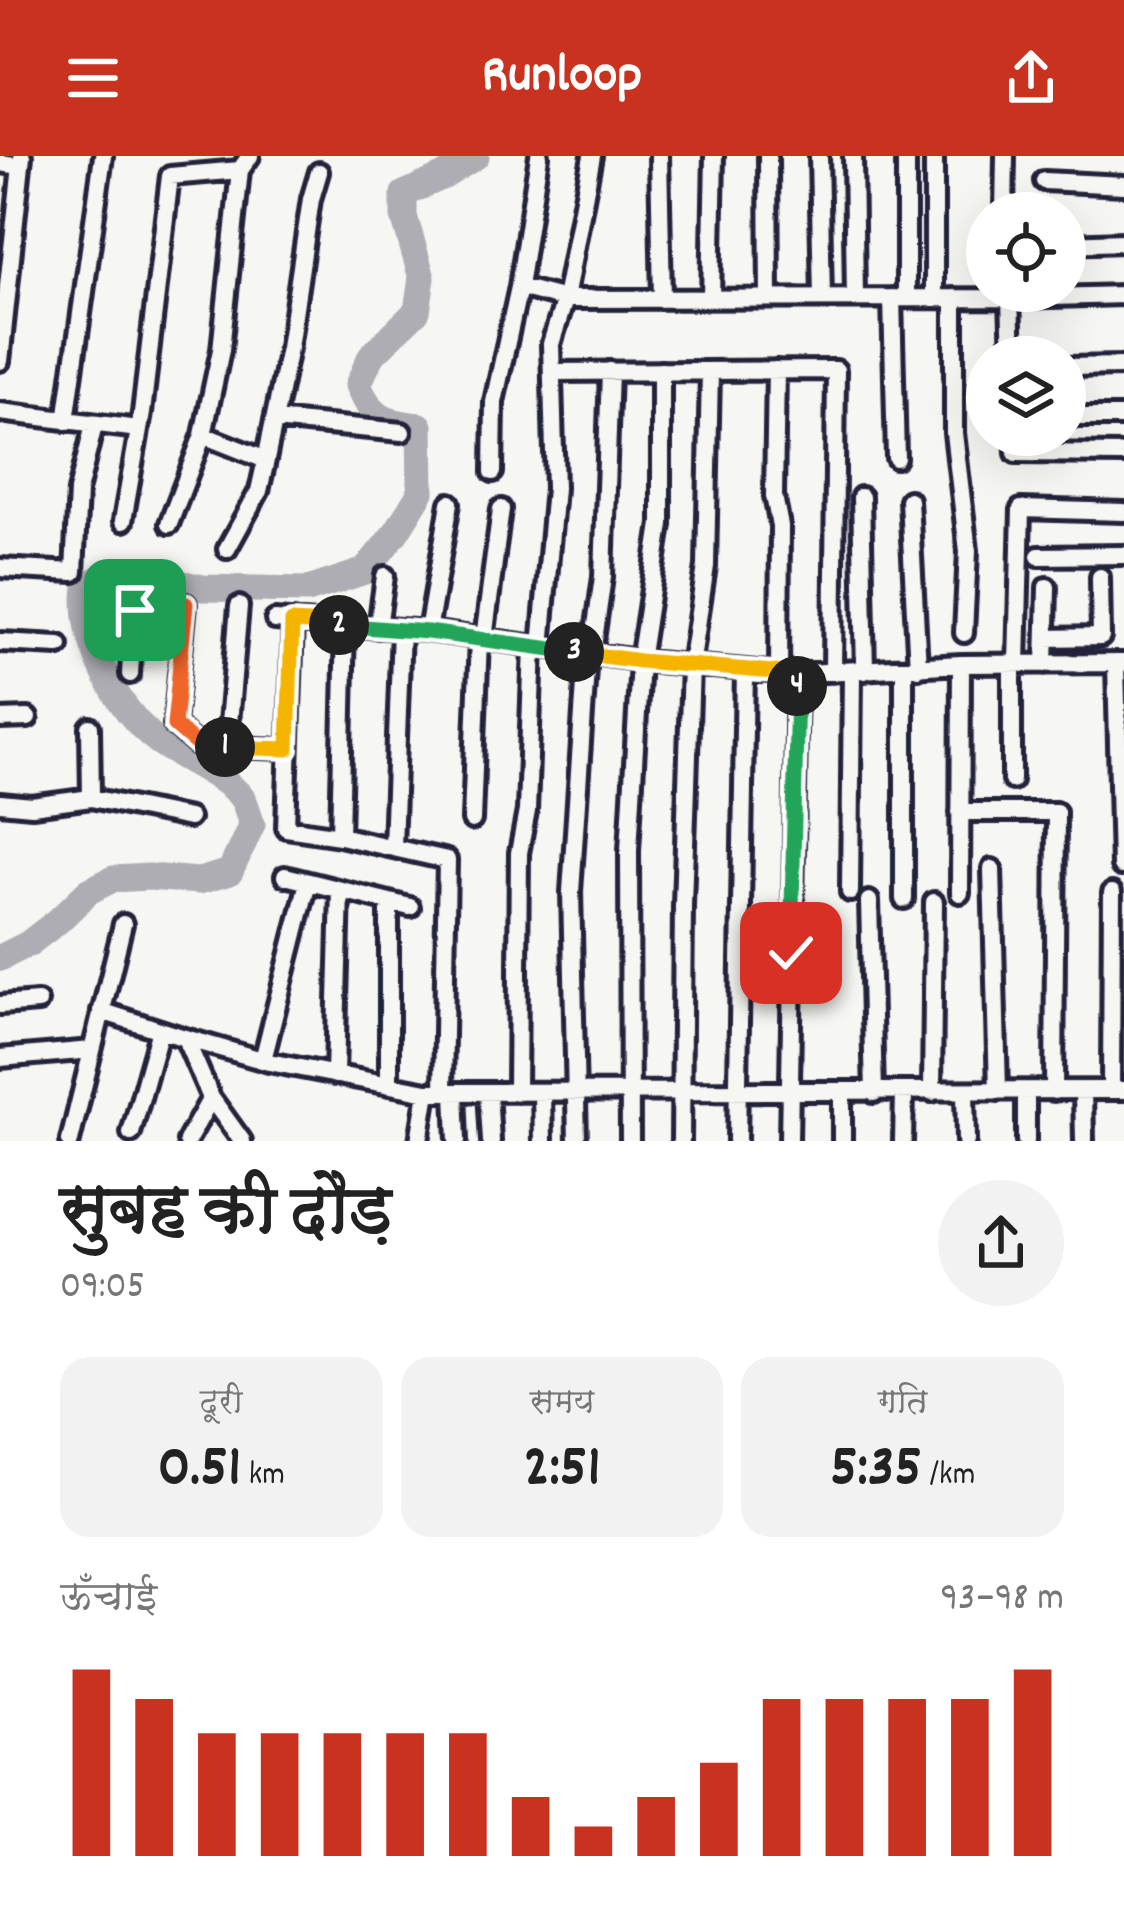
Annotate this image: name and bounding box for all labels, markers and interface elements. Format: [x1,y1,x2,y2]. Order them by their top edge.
text: Runloop [482,40,642,117]
icon: menu [60,45,126,111]
icon: share [998,45,1064,111]
map controls [966,192,1086,456]
button: locate [966,192,1086,312]
button: layers [966,336,1086,456]
pin [84,559,186,661]
icon: arrive [102,577,168,643]
pin: 2 [309,595,369,655]
text: 2 [332,601,346,648]
pin: 3 [544,622,604,682]
text: 3 [567,628,581,675]
pin: 4 [767,656,827,716]
text: 4 [790,662,804,709]
pin: 1 [195,717,255,777]
text: 1 [221,723,229,770]
pin [740,902,842,1004]
icon: check [758,920,824,986]
text: सुबह की दौड़ [60,1169,392,1263]
button: share [938,1180,1064,1306]
text: 09:05 [60,1261,145,1316]
text: दूरी [200,1381,243,1428]
text: समय [530,1381,594,1428]
text: गति [878,1381,928,1428]
text: 0.51 [158,1428,241,1514]
text: 2:51 [523,1428,601,1514]
text: 5:35 [830,1428,922,1514]
text: km [241,1453,285,1500]
text: /km [922,1453,975,1500]
text: ऊँचाई [60,1573,158,1628]
text: 93–98 m [940,1573,1064,1628]

